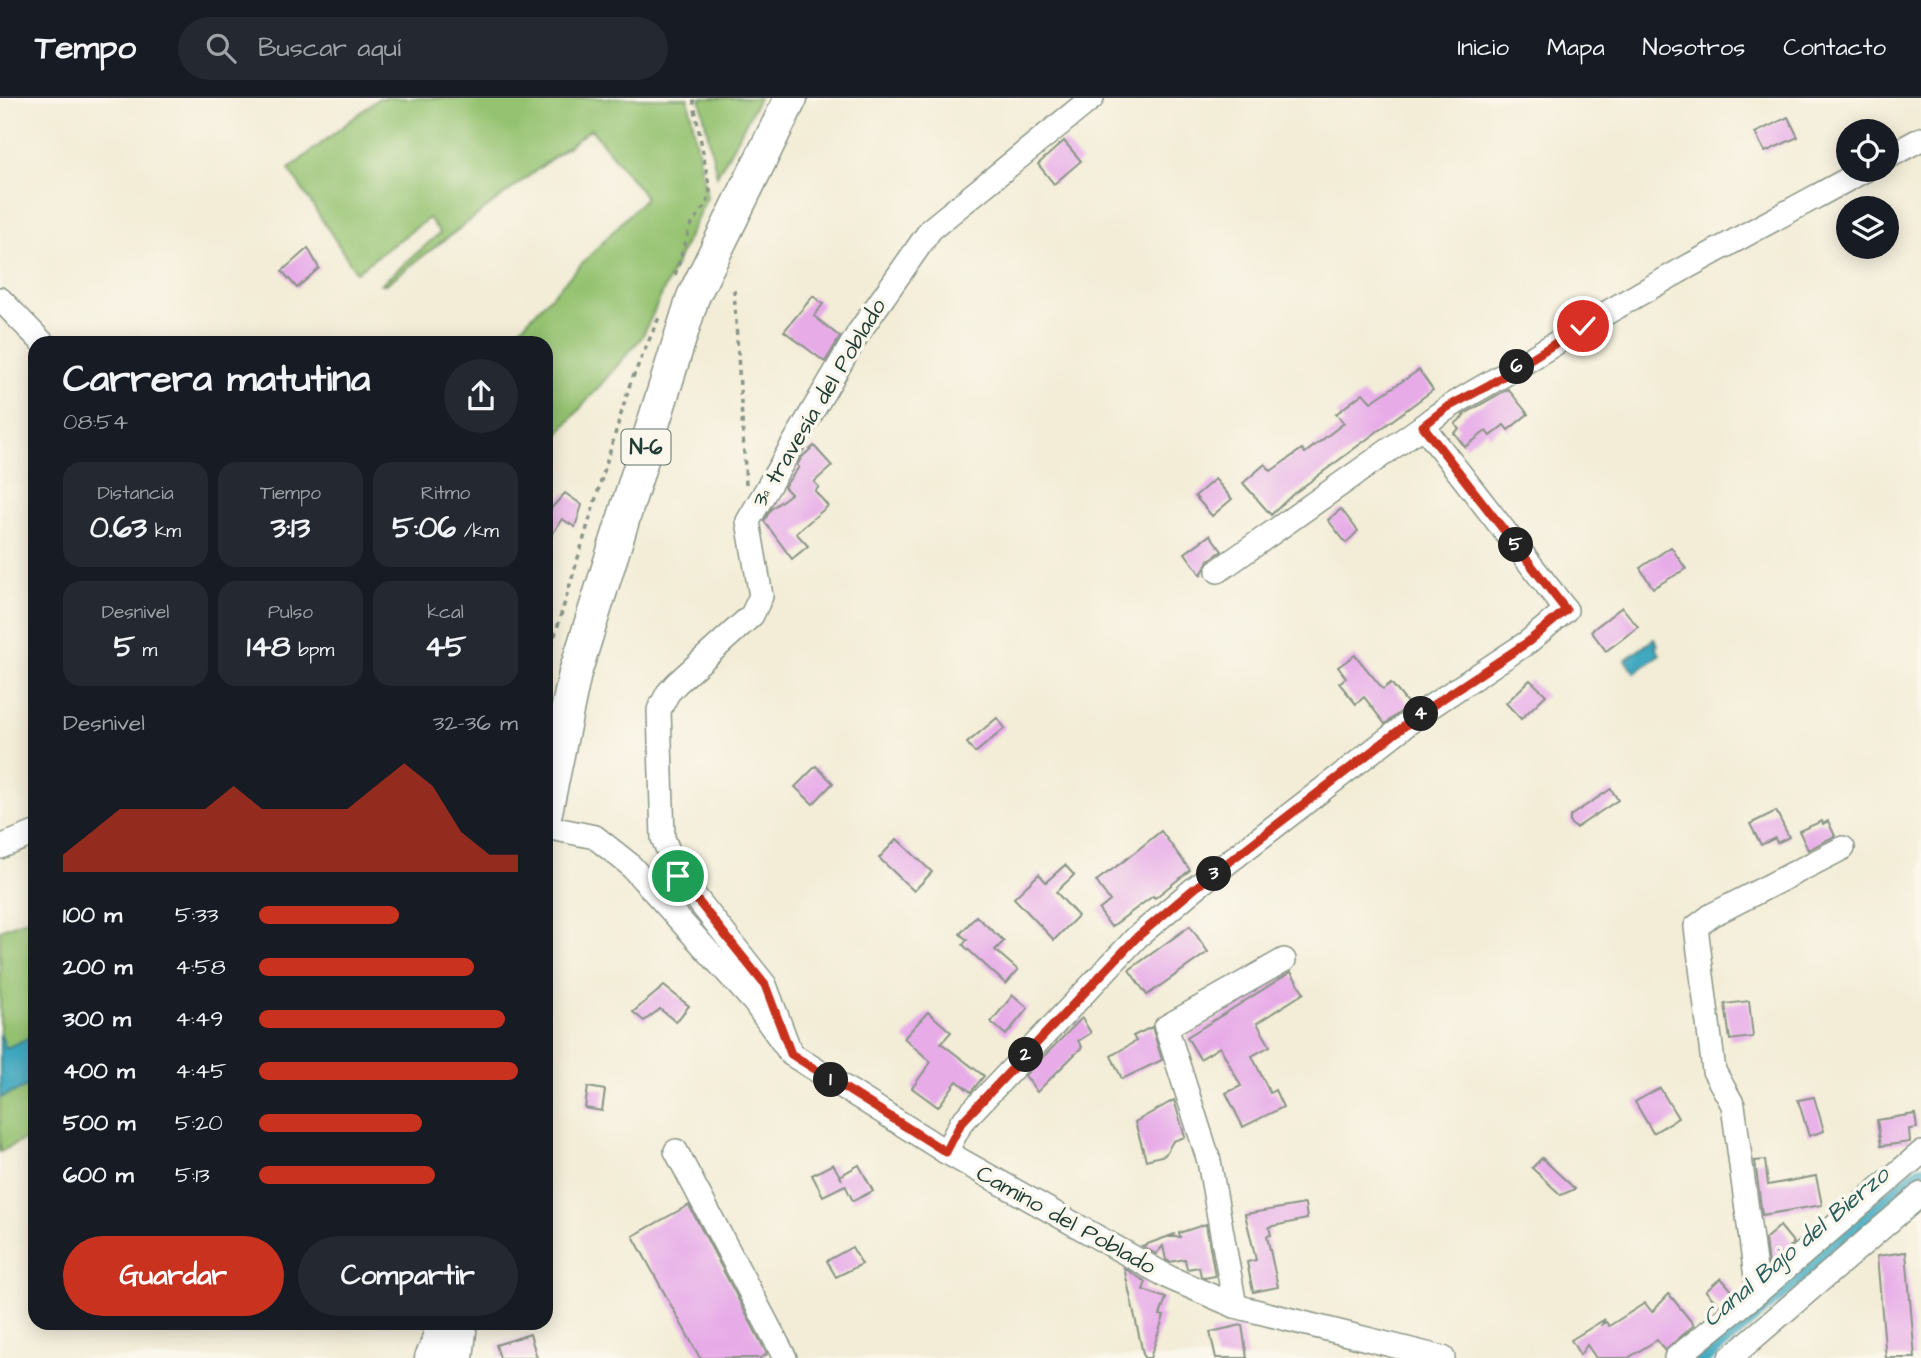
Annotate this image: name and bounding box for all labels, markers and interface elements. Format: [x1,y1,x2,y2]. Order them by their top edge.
search box [178,17,668,80]
text: Tempo [35,25,136,71]
icon: search [202,29,240,67]
text: Buscar aquí [258,30,401,66]
text: Inicio [1457,31,1509,65]
text: Mapa [1547,31,1605,65]
text: Nosotros [1643,31,1745,65]
text: Contacto [1783,31,1886,65]
map controls [1836,119,1899,259]
button: locate [1836,119,1899,182]
button: layers [1836,196,1899,259]
street label: 3ª travesía del Poblado [744,293,894,513]
pin [1553,296,1613,356]
icon: check [1564,307,1602,345]
pin: 6 [1500,350,1534,384]
text: 6 [1511,353,1522,380]
text: Carrera matutina [63,354,370,406]
button: share [444,359,518,433]
text: 08:54 [63,406,128,438]
road number: N-6 [622,430,670,464]
text: Distancia [97,480,174,507]
text: Tiempo [260,480,321,507]
text: Ritmo [421,480,470,507]
text: 0.63 [90,507,147,549]
text: 3:13 [271,507,310,549]
text: 5:06 [392,507,456,549]
text: km [147,518,181,545]
text: /km [456,518,499,545]
pin: 5 [1498,528,1534,562]
text: 5 [1509,531,1522,558]
text: Desnivel [102,599,169,626]
text: Pulso [268,599,313,626]
text: kcal [427,599,464,626]
text: 5 [114,626,135,668]
text: 148 [247,626,291,668]
text: 45 [425,626,466,668]
text: m [135,637,157,664]
text: bpm [291,637,334,664]
pin: 4 [1404,696,1438,732]
text: 4 [1414,700,1427,727]
text: Desnivel [63,707,145,739]
text: 32–36 m [433,707,518,739]
pin [648,846,708,906]
pin: 3 [1196,856,1232,892]
icon: arrive [659,857,697,895]
text: 3 [1209,860,1218,887]
text: 100 m [63,899,122,931]
text: 5:33 [175,899,219,931]
text: 200 m [63,951,132,983]
text: 4:58 [175,951,226,983]
text: 300 m [63,1003,131,1035]
text: 4:49 [175,1003,223,1035]
pin: 2 [1009,1038,1044,1072]
text: 2 [1020,1041,1031,1068]
text: 400 m [63,1055,135,1087]
text: 4:45 [175,1055,226,1087]
pin: 1 [814,1062,848,1098]
text: 1 [829,1066,832,1093]
text: 500 m [63,1107,135,1139]
text: 5:20 [175,1107,223,1139]
street label: Camino del Poblado [970,1157,1162,1283]
water label: Canal Bajo del Bierzo [1695,1158,1898,1335]
text: 600 m [63,1159,134,1191]
text: 5:13 [175,1159,210,1191]
button: Guardar [63,1236,284,1316]
button: Compartir [298,1236,518,1316]

